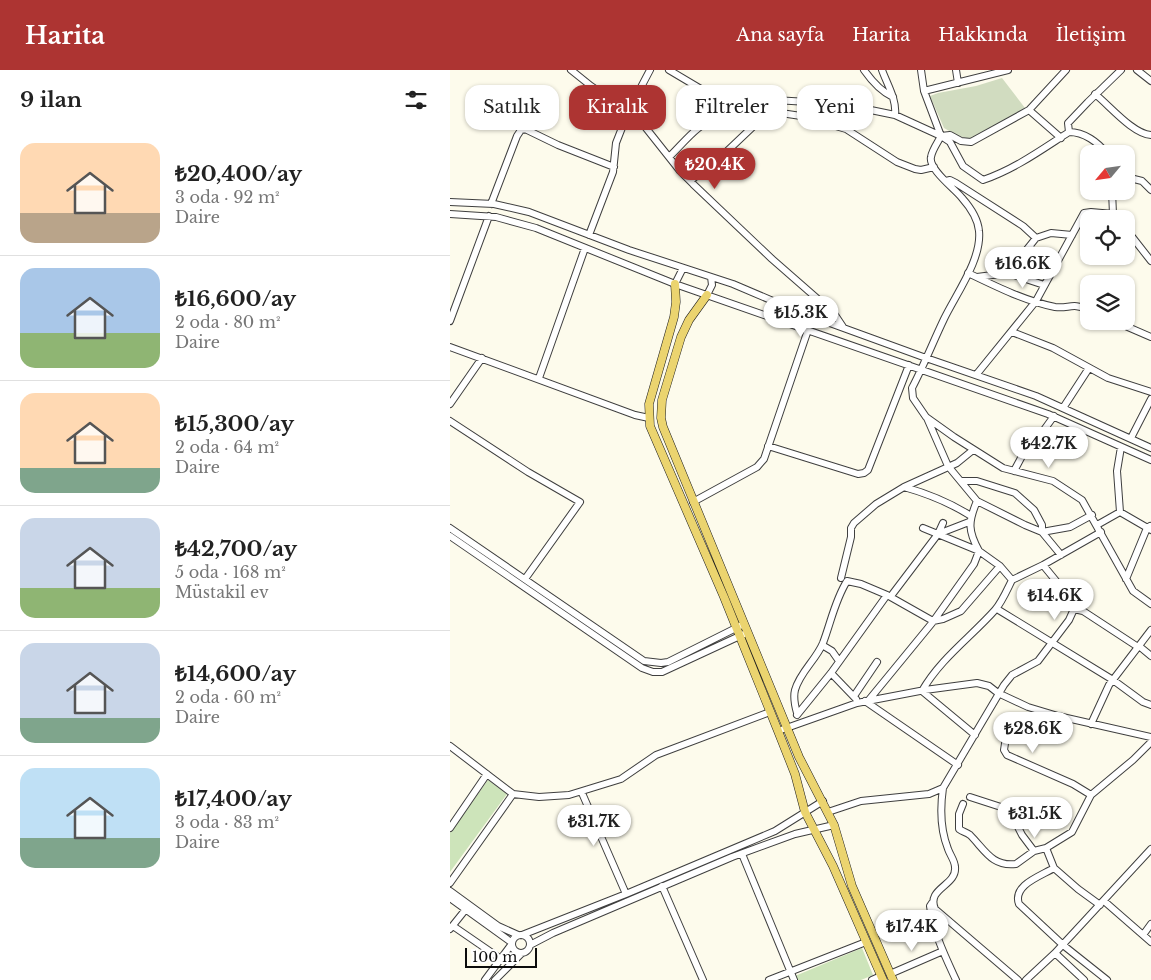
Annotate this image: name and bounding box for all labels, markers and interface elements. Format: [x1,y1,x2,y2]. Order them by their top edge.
text: Harita [25,21,105,50]
text: Ana sayfa [736,24,824,46]
text: Harita [852,24,910,46]
text: Hakkında [938,24,1028,46]
text: İletişim [1056,24,1126,46]
chip: Satılık [465,85,559,130]
chip: Kiralık [569,85,666,130]
chip: Filtreler [676,85,787,130]
chip: Yeni [797,85,873,130]
icon: filters [402,86,430,114]
text: 9 ilan [20,87,82,113]
north arrow [1080,145,1135,200]
map controls [1080,145,1135,330]
pin: ₺20.4K [674,148,756,190]
text: ₺20.4K [685,154,745,174]
text: ₺20,400/ay [175,161,302,187]
icon: home [60,163,120,223]
text: 3 oda · 92 m² [175,187,280,207]
text: Daire [175,207,220,227]
button: locate [1080,210,1135,265]
pin: ₺16.6K [982,246,1064,289]
text: ₺16.6K [996,253,1050,273]
button: layers [1080,275,1135,330]
text: ₺16,600/ay [175,286,296,312]
icon: home [60,288,120,348]
pin: ₺15.3K [760,296,842,338]
text: ₺15.3K [774,302,828,322]
text: 2 oda · 80 m² [175,312,281,332]
text: Daire [175,332,220,352]
text: ₺15,300/ay [175,411,294,437]
icon: home [60,413,120,473]
pin: ₺42.7K [1008,426,1090,469]
text: ₺42.7K [1021,433,1077,453]
text: 2 oda · 64 m² [175,437,279,457]
text: Daire [175,457,220,477]
text: ₺42,700/ay [175,536,297,562]
icon: home [60,538,120,598]
text: 5 oda · 168 m² [175,562,286,582]
pin: ₺14.6K [1014,578,1096,621]
text: Müstakil ev [175,582,269,602]
text: ₺14.6K [1028,585,1082,605]
text: ₺14,600/ay [175,661,296,687]
icon: home [60,663,120,723]
text: 2 oda · 60 m² [175,687,281,707]
text: Daire [175,707,220,727]
pin: ₺28.6K [992,712,1074,754]
text: ₺28.6K [1004,718,1062,738]
text: ₺17,400/ay [175,786,292,812]
icon: home [60,788,120,848]
pin: ₺31.5K [994,796,1076,839]
text: ₺31.5K [1008,803,1062,823]
pin: ₺31.7K [553,804,635,847]
text: ₺31.7K [568,811,620,831]
text: 3 oda · 83 m² [175,812,279,832]
text: Daire [175,832,220,852]
pin: ₺17.4K [871,910,953,952]
text: ₺17.4K [886,916,938,936]
scale bar [465,945,538,968]
text: 100 m [472,948,517,966]

